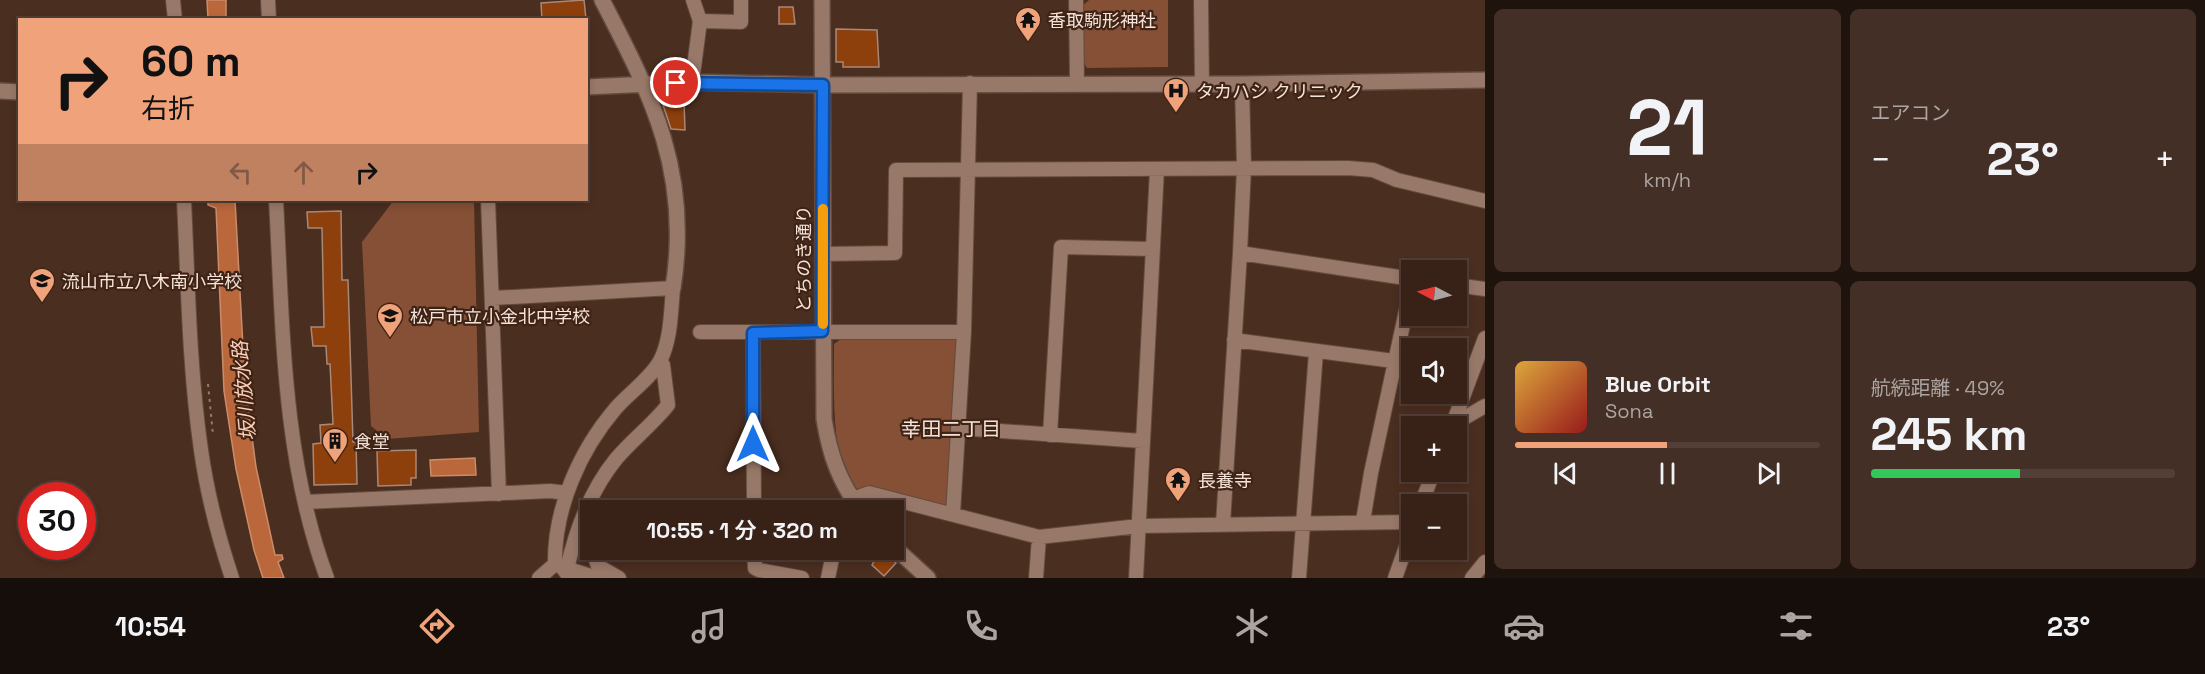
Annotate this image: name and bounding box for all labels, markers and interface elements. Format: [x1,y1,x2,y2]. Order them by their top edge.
temple icon: 香取駒形神社 [1013,5,1043,43]
place label: 香取駒形神社 [1048,9,1156,32]
text: 60 m [141,35,241,88]
icon: right [42,42,120,120]
pin [650,57,701,108]
icon: arrive [659,66,692,99]
hospital icon: タカハシ クリニック [1161,76,1191,114]
text: 21 [1626,78,1708,178]
place label: タカハシ クリニック [1196,80,1363,103]
text: 右折 [141,91,195,126]
text: エアコン [1871,100,1951,126]
text: 23° [1987,131,2059,188]
text: − [1871,139,1891,181]
text: + [2155,139,2175,181]
icon: left [224,156,257,189]
icon: ahead [287,156,320,189]
icon: right [350,156,383,189]
text: km/h [1643,167,1691,193]
street label: とちのき通り [792,205,815,313]
north arrow [1401,260,1467,326]
map controls [1401,260,1467,560]
school or university icon: 流山市立八木南小学校 [27,266,57,304]
place label: 流山市立八木南小学校 [62,270,242,293]
school or university icon: 松戸市立小金北中学校 [375,301,405,339]
place label: 松戸市立小金北中学校 [410,305,590,328]
water label: 坂川放水路 [227,338,261,442]
button: sound [1401,338,1467,404]
text: Blue Orbit [1605,370,1711,398]
text: 航続距離 · 49% [1871,375,2005,401]
text: Sona [1605,398,1653,424]
text: 245 km [1871,406,2027,463]
position arrow [721,412,785,476]
district label: 幸田二丁目 [901,416,1001,442]
button: + [1401,416,1467,482]
building icon: 食堂 [320,426,350,464]
place label: 食堂 [354,430,390,453]
icon: previous [1549,457,1582,490]
icon: pause [1651,457,1684,490]
icon: next [1752,457,1785,490]
temple icon: 長養寺 [1163,465,1193,503]
place label: 長養寺 [1198,469,1252,492]
speed limit sign: 30 [18,482,96,560]
button: − [1401,494,1467,560]
text: 10:55 · 1 分 · 320 m [646,516,838,544]
icon: directions [416,605,458,647]
icon: music [688,605,730,647]
icon: phone [960,605,1002,647]
icon: climate [1231,605,1273,647]
icon: car [1503,605,1545,647]
icon: filters [1775,605,1817,647]
text: 10:54 [115,609,186,644]
text: 23° [2047,609,2090,644]

